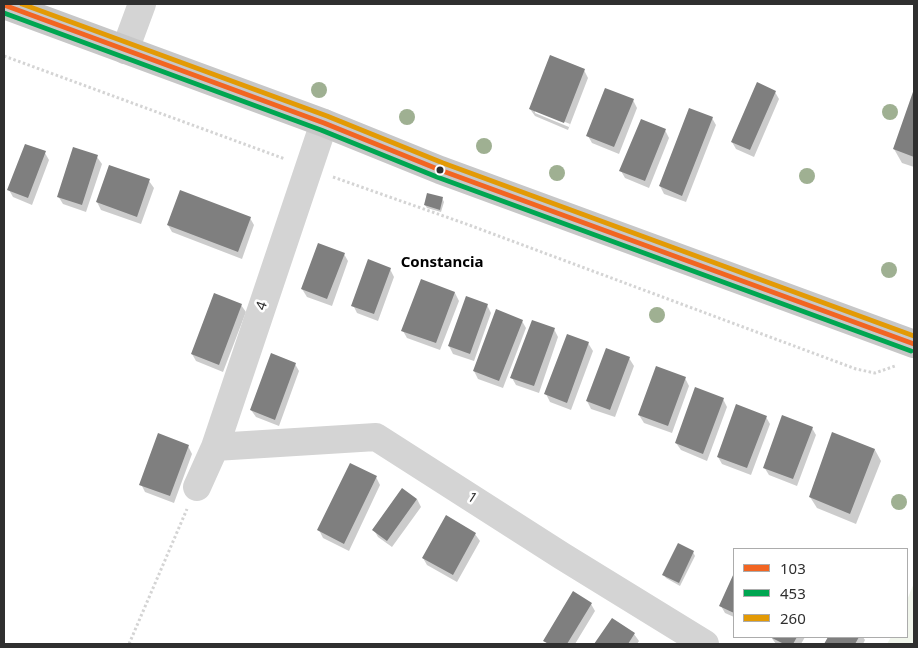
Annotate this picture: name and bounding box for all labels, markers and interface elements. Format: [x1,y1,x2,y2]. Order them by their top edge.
unlabelled marker [435,165,445,175]
district label: Constancia [401,254,483,272]
street label: 4 [253,299,271,313]
street label: 1 [464,489,480,507]
legend [733,548,908,638]
text: 103 [780,558,806,578]
text: 453 [780,583,806,603]
text: 260 [780,608,806,628]

